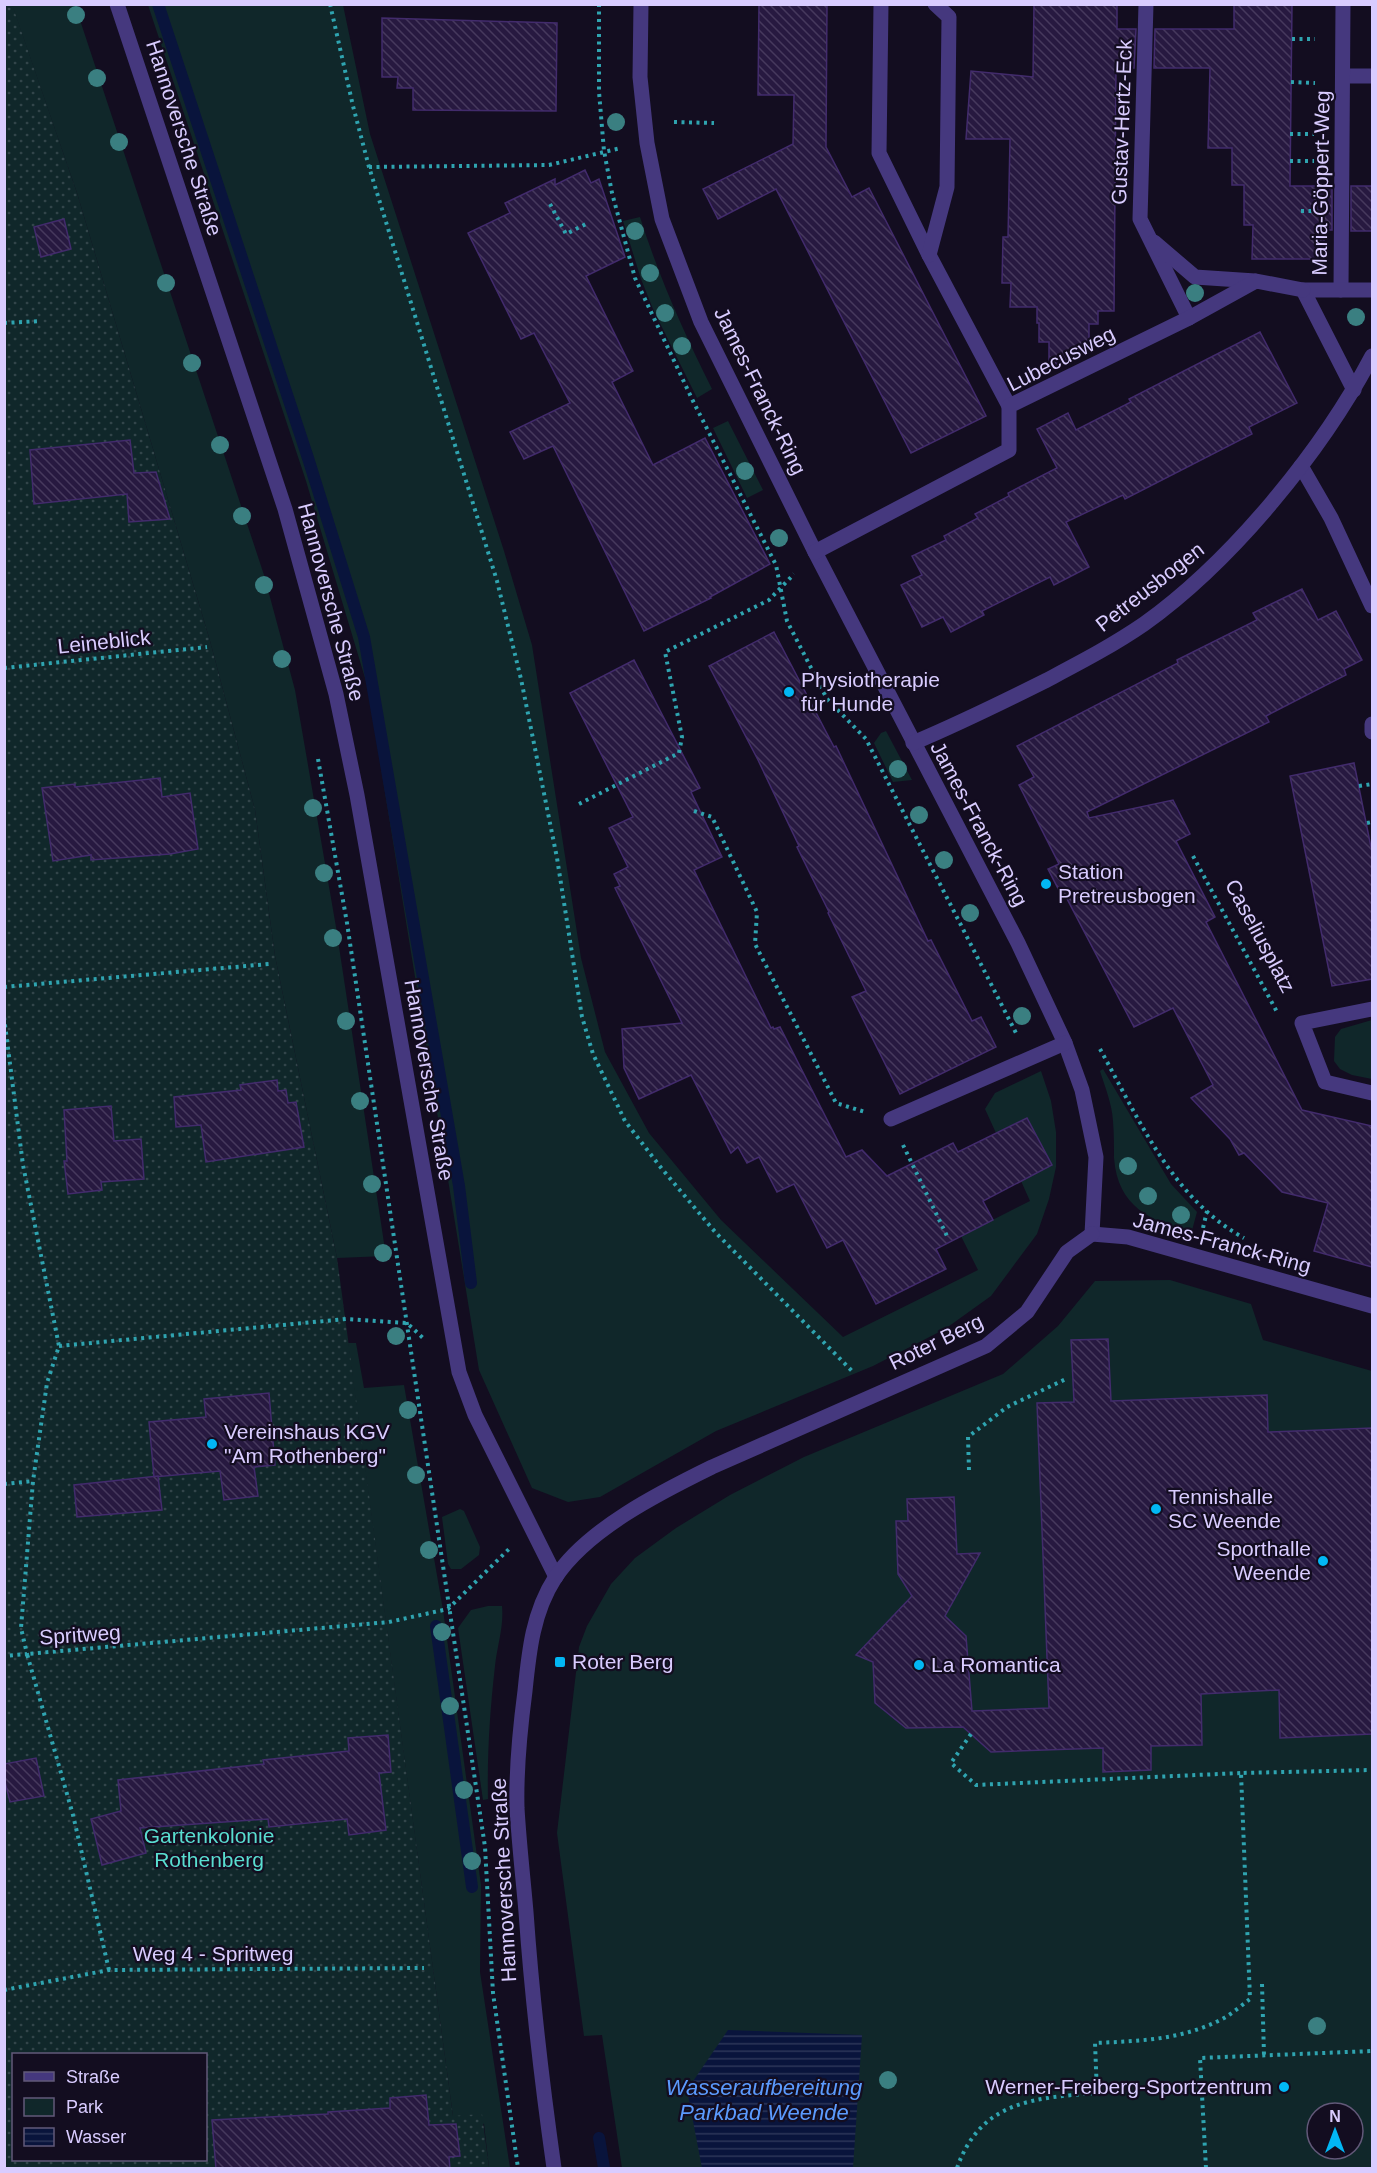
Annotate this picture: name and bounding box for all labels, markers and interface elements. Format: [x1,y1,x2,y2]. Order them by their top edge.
street label: Hannoversche Straße [142,37,227,239]
street label: Gustav-Hertz-Eck [1107,38,1136,205]
street label: Maria-Göppert-Weg [1307,90,1334,276]
street label: James-Franck-Ring [710,303,811,478]
street label: Lubecusweg [1003,322,1119,396]
street label: Hannoversche Straße [294,500,369,704]
street label: Petreusbogen [1091,537,1208,636]
street label: Leineblick [56,625,152,658]
place label: Physiotherapie für Hunde [801,668,940,715]
marker: Physiotherapie für Hunde [782,685,796,699]
street label: James-Franck-Ring [926,737,1033,910]
place label: Station Pretreusbogen [1058,860,1196,907]
street label: Caseliusplatz [1221,875,1300,996]
marker: Station Pretreusbogen [1039,877,1053,891]
street label: Hannoversche Straße [400,977,459,1182]
street label: James-Franck-Ring [1131,1208,1314,1277]
street label: Roter Berg [885,1309,986,1374]
place label: Vereinshaus KGV "Am Rothenberg" [224,1420,390,1467]
marker: Vereinshaus KGV "Am Rothenberg" [205,1437,219,1451]
place label: Tennishalle SC Weende [1168,1485,1281,1532]
marker: Tennishalle SC Weende [1149,1502,1163,1516]
place label: Sporthalle Weende [1216,1537,1311,1584]
marker: Sporthalle Weende [1316,1554,1330,1568]
street label: Spritweg [38,1620,122,1649]
place label: Roter Berg [572,1650,674,1673]
place label: La Romantica [931,1653,1061,1676]
marker: Roter Berg [553,1655,567,1669]
marker: La Romantica [912,1658,926,1672]
street label: Hannoversche Straße [487,1777,520,1983]
park label: Gartenkolonie Rothenberg [144,1824,274,1871]
street label: Weg 4 - Spritweg [133,1942,293,1965]
legend [12,2053,207,2161]
text: Straße [66,2067,120,2087]
water label: Wasseraufbereitung Parkbad Weende [666,2075,863,2125]
place label: Werner-Freiberg-Sportzentrum [985,2075,1272,2098]
marker: Werner-Freiberg-Sportzentrum [1277,2080,1291,2094]
text: Park [66,2097,104,2117]
north arrow [1305,2101,1365,2161]
text: N [1329,2108,1341,2125]
text: Wasser [66,2127,126,2147]

